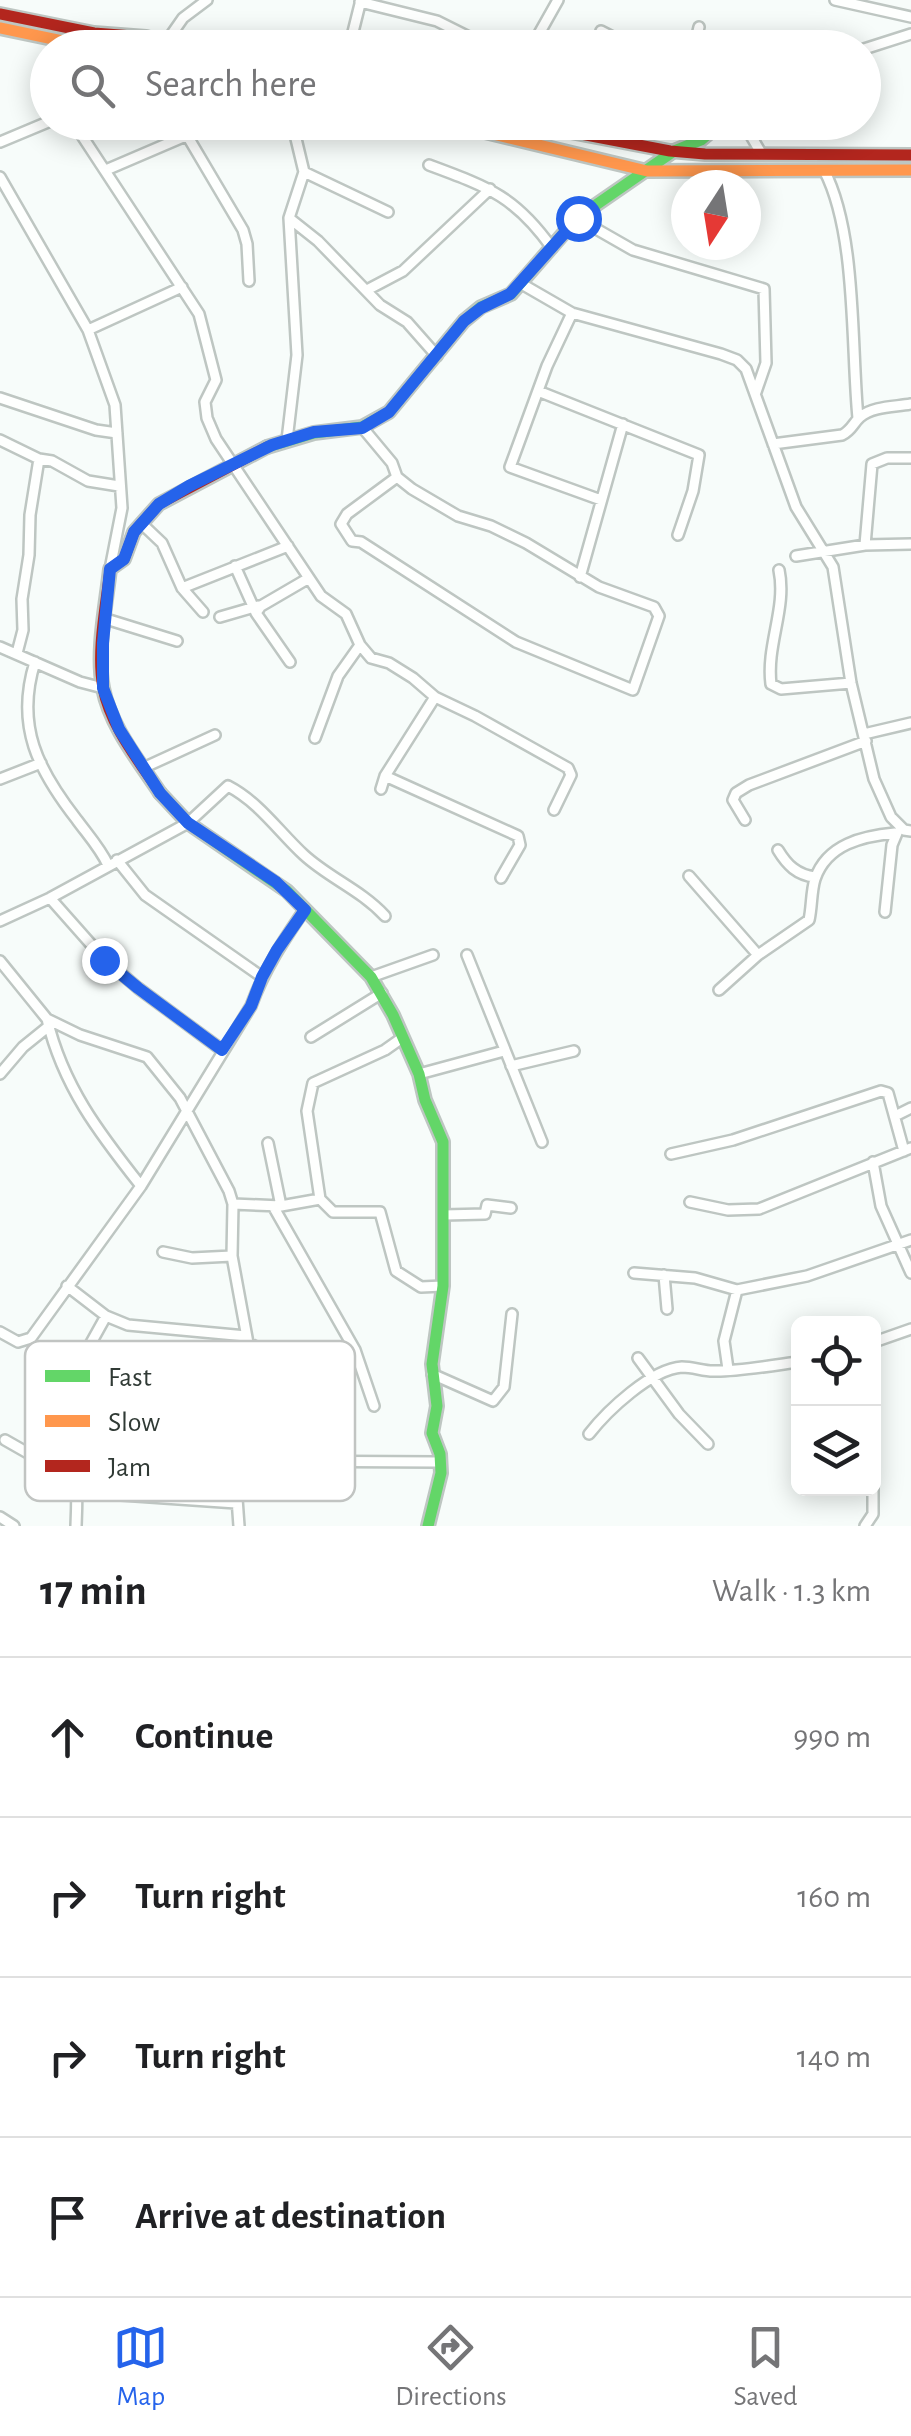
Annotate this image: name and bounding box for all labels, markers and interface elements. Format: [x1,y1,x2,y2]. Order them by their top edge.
search box [30,30,881,140]
icon: search [65,58,120,113]
text: Search here [145,66,317,104]
north arrow [671,170,761,260]
route start [556,196,602,242]
route end [82,938,128,984]
map controls [791,1316,881,1496]
button: locate [791,1316,881,1406]
legend [25,1341,355,1501]
text: Fast [108,1364,152,1392]
button: layers [791,1406,881,1496]
text: Slow [108,1409,160,1437]
text: Jam [108,1454,151,1482]
text: 17 min [40,1570,147,1612]
text: Walk · 1.3 km [712,1575,871,1607]
icon: ahead [40,1710,95,1765]
text: Continue [135,1718,273,1756]
text: 990 m [793,1721,871,1753]
icon: right [40,1870,95,1925]
text: Turn right [135,1878,285,1916]
text: 160 m [797,1881,871,1913]
icon: right [40,2030,95,2085]
text: Turn right [135,2038,285,2076]
text: 140 m [797,2041,871,2073]
icon: arrive [40,2190,95,2245]
text: Arrive at destination [135,2198,446,2236]
tab: Map [113,2320,168,2414]
tab: Directions [395,2320,507,2414]
tab: Saved [734,2320,798,2414]

